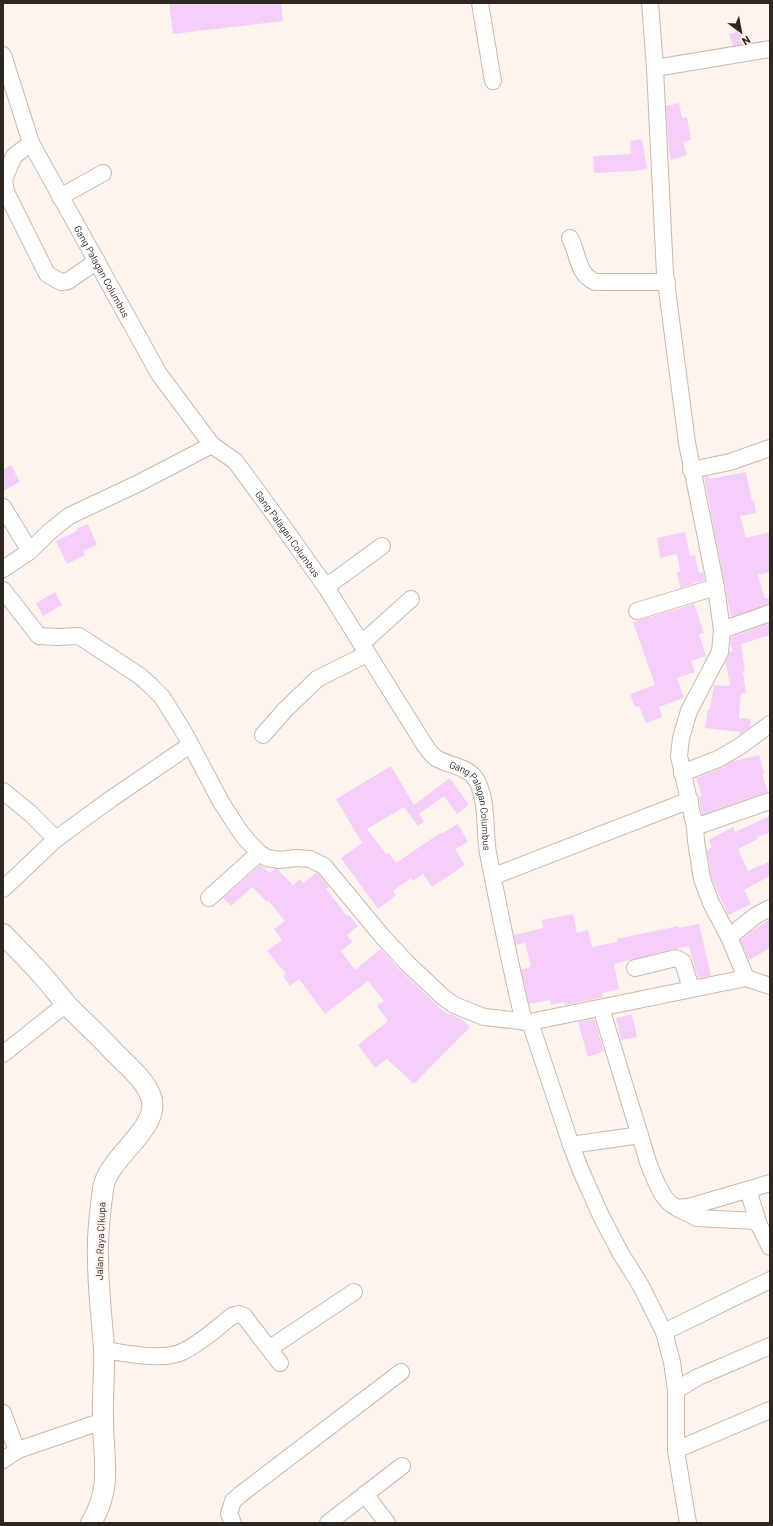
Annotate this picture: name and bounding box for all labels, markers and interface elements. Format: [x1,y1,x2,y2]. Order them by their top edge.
north arrow [721,12,761,52]
text: N [740,33,753,48]
street label: Gang Palagan Columbus [72,223,132,320]
street label: Gang Palagan Columbus [253,488,323,579]
street label: Gang Palagan Columbus [448,758,494,851]
street label: Jalan Raya Cikupa [93,1202,107,1280]

